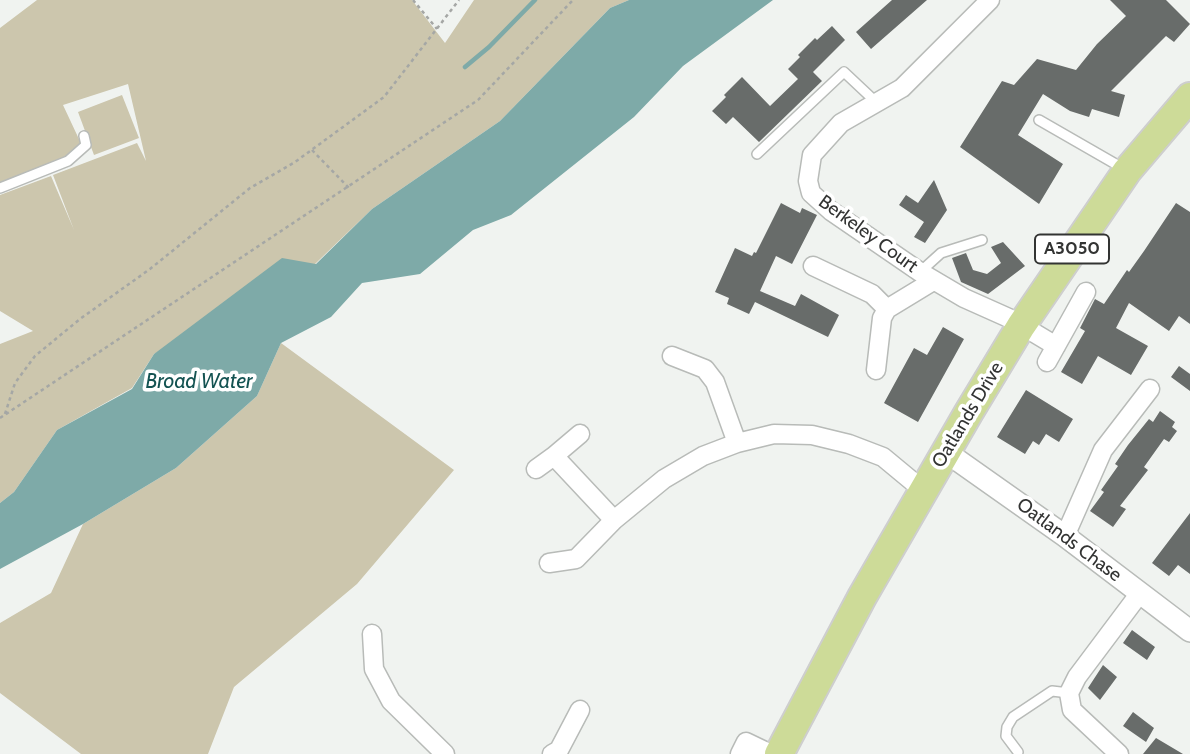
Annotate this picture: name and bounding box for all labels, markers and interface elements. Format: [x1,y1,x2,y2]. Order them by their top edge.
street label: Berkeley Court [814,190,922,278]
road number: A3050 [1035,234,1109,264]
street label: Oatlands Drive [928,358,1008,472]
water label: Broad Water [146,369,252,395]
street label: Oatlands Chase [1012,493,1126,587]

